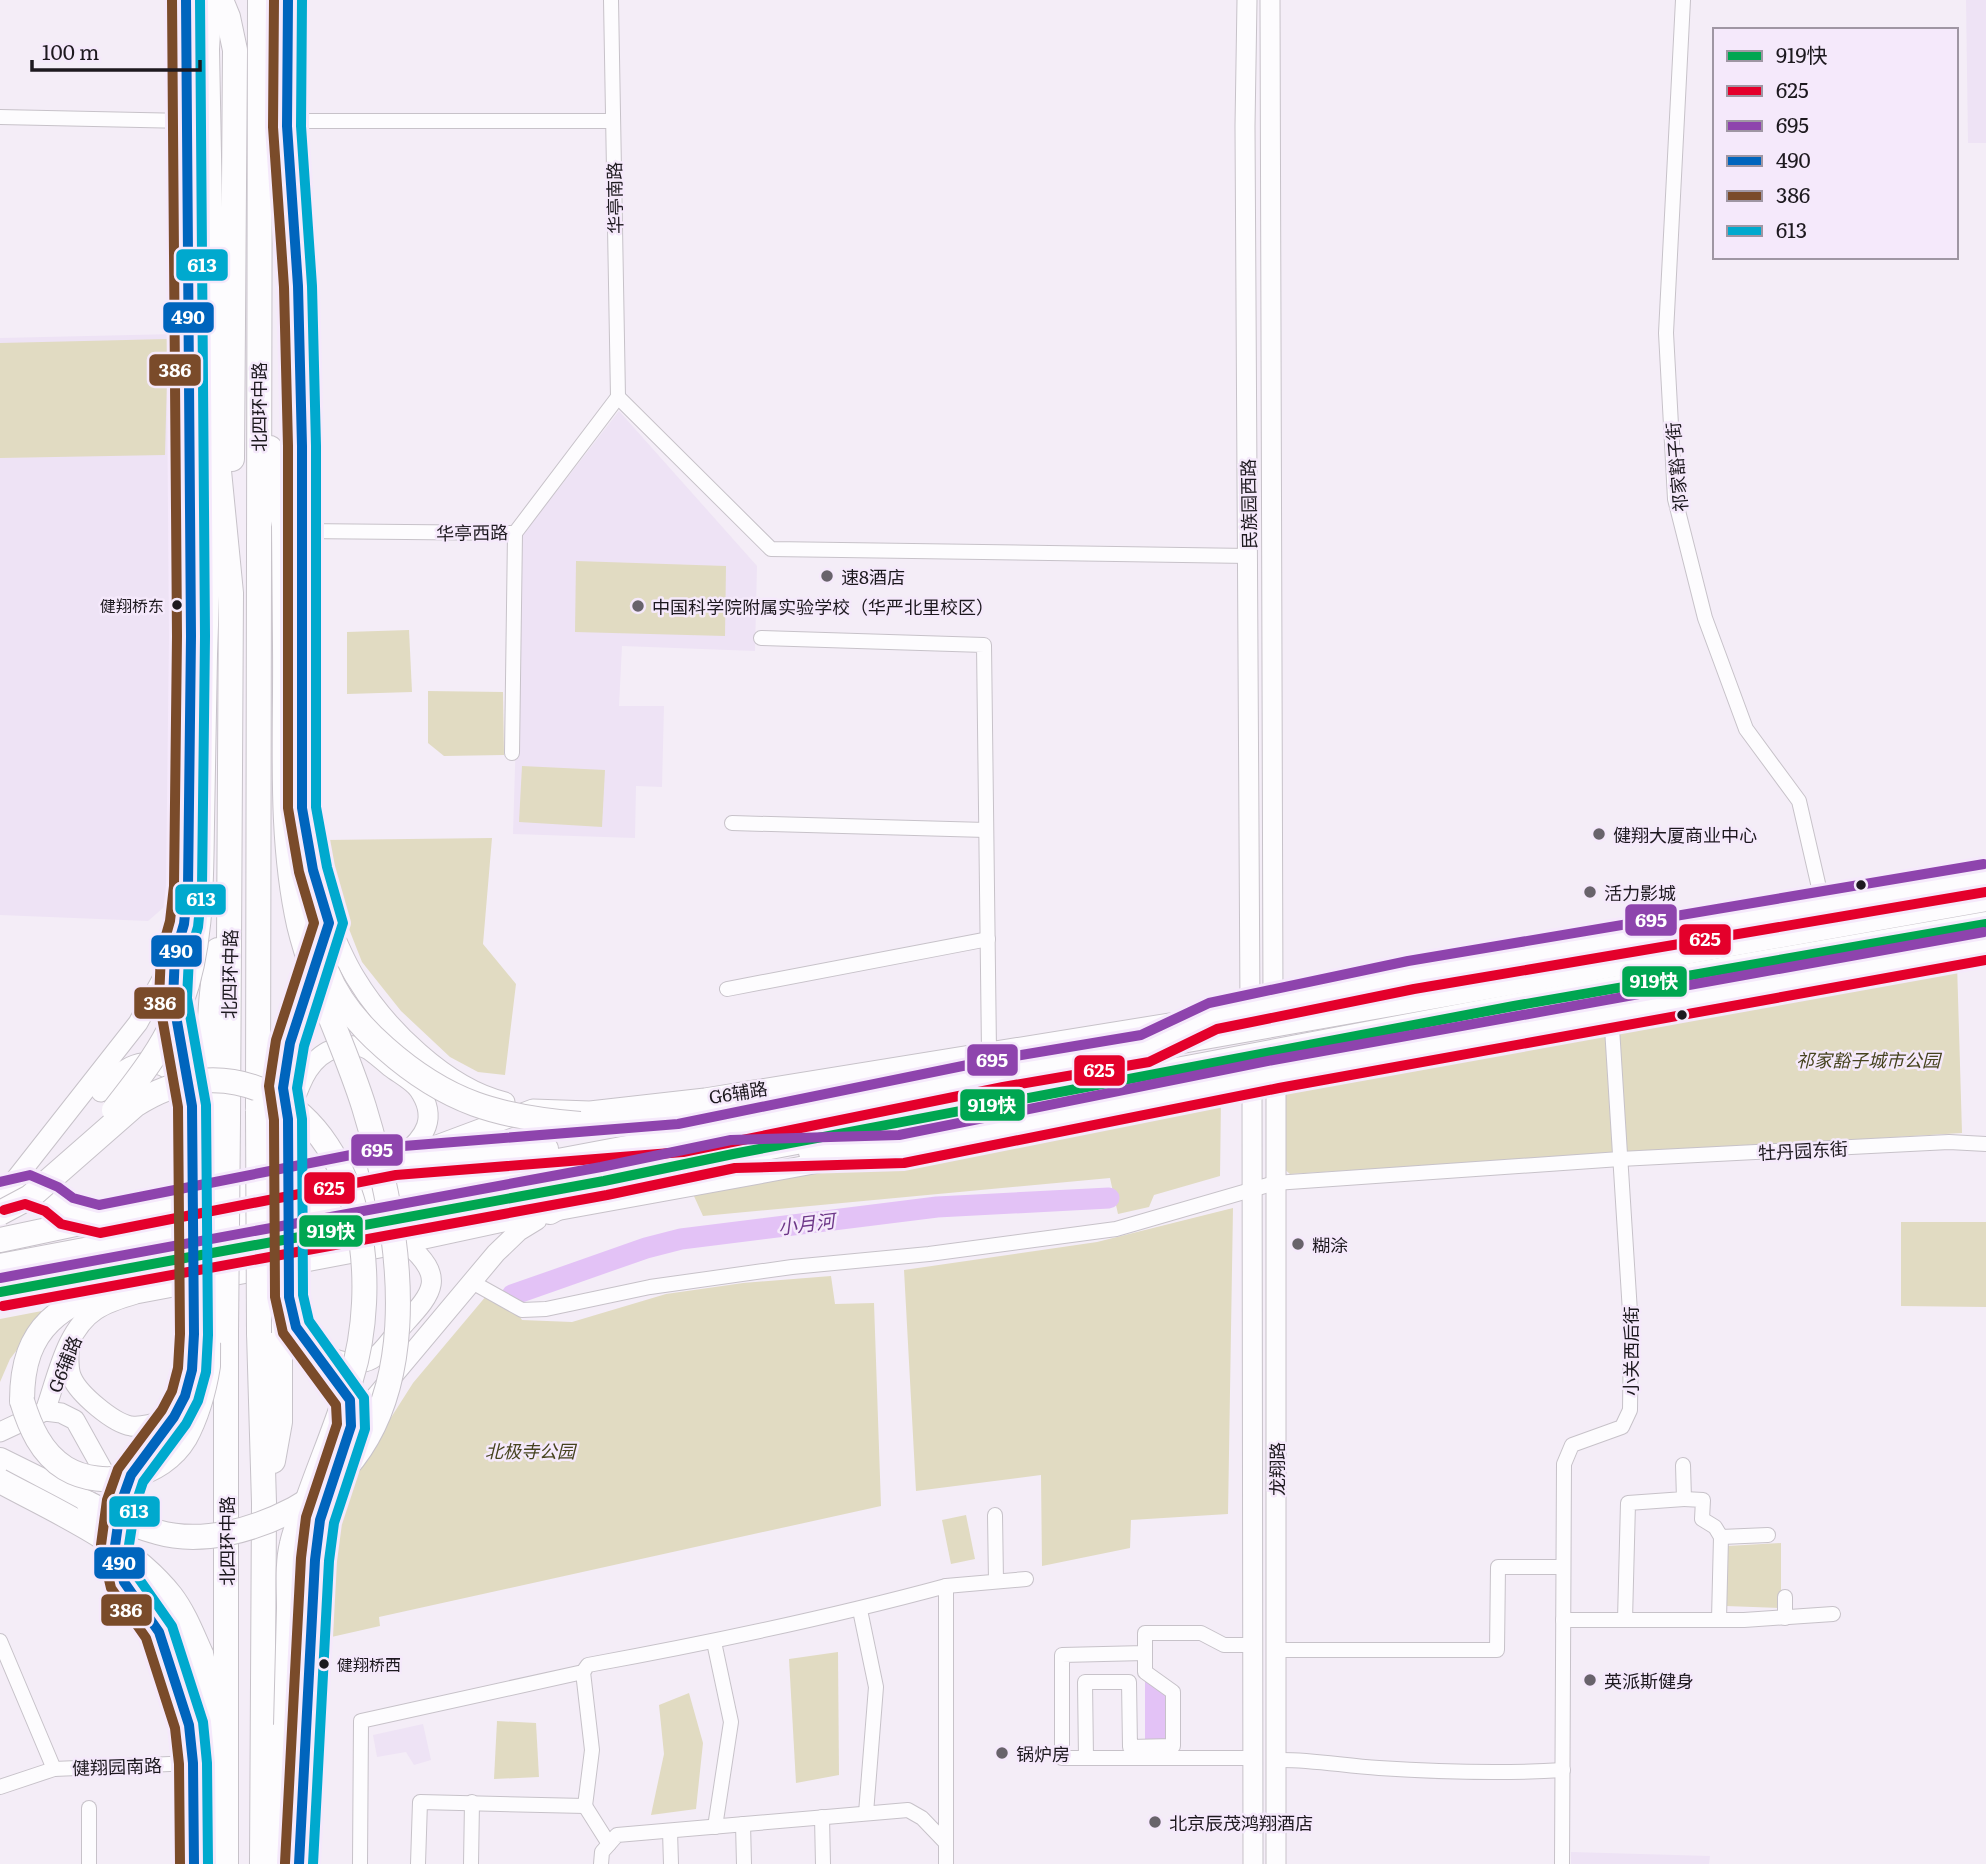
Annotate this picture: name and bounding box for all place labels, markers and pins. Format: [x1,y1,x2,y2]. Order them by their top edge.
place label: 速8酒店 [841,563,905,590]
marker: 速8酒店 [819,568,835,584]
place label: 健翔桥东 [100,593,164,617]
place label: 中国科学院附属实验学校（华严北里校区） [652,593,994,620]
marker: 健翔桥东 [170,598,184,612]
marker: 中国科学院附属实验学校（华严北里校区） [630,598,646,614]
place label: 健翔大厦商业中心 [1613,821,1757,848]
marker: 健翔大厦商业中心 [1591,826,1607,842]
unlabelled marker [1854,878,1868,892]
place label: 活力影城 [1604,879,1676,906]
marker: 活力影城 [1582,884,1598,900]
unlabelled marker [1675,1008,1689,1022]
place label: 糊涂 [1312,1231,1348,1258]
marker: 糊涂 [1290,1236,1306,1252]
place label: 健翔桥西 [337,1652,401,1676]
marker: 健翔桥西 [317,1657,331,1671]
place label: 英派斯健身 [1604,1667,1694,1694]
marker: 英派斯健身 [1582,1672,1598,1688]
place label: 锅炉房 [1016,1740,1070,1767]
marker: 锅炉房 [994,1745,1010,1761]
place label: 北京辰茂鸿翔酒店 [1169,1809,1313,1836]
marker: 北京辰茂鸿翔酒店 [1147,1814,1163,1830]

